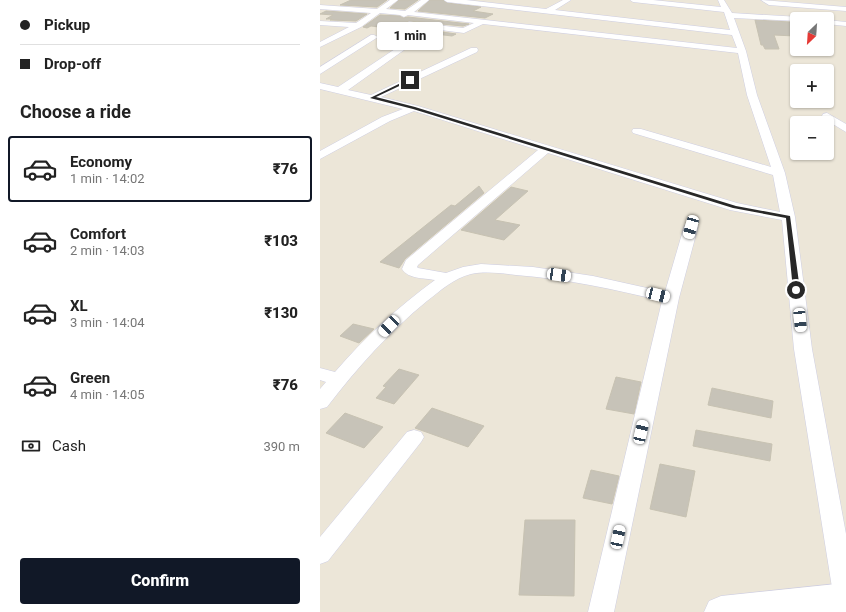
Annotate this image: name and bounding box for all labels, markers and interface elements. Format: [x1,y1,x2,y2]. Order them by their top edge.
north arrow [790,12,834,56]
map controls [790,12,834,160]
text: Pickup [44,16,90,34]
callout: 1 min [377,22,443,50]
text: 1 min [394,28,426,43]
text: Drop-off [44,55,101,73]
button: + [790,64,834,108]
route end [401,71,419,89]
text: Choose a ride [20,101,131,122]
button: − [790,116,834,160]
icon: car [22,151,58,187]
text: Economy [70,153,132,171]
text: ₹76 [273,160,298,178]
text: 1 min · 14:02 [70,171,145,186]
car [682,214,700,240]
icon: car [22,223,58,259]
text: Comfort [70,225,126,243]
text: ₹103 [264,232,298,250]
text: 2 min · 14:03 [70,243,145,258]
car [546,267,572,283]
route start [787,281,805,299]
car [645,286,671,304]
icon: car [22,295,58,331]
text: XL [70,297,88,315]
text: ₹130 [264,304,298,322]
car [793,307,807,333]
car [376,313,402,339]
text: 3 min · 14:04 [70,315,145,330]
icon: car [22,367,58,403]
text: Green [70,369,110,387]
text: ₹76 [273,376,298,394]
text: 4 min · 14:05 [70,387,145,402]
car [632,419,650,445]
icon: cash [20,435,42,457]
text: Cash [52,437,86,455]
text: 390 m [263,439,300,454]
car [610,524,626,550]
button: Confirm [20,558,300,604]

